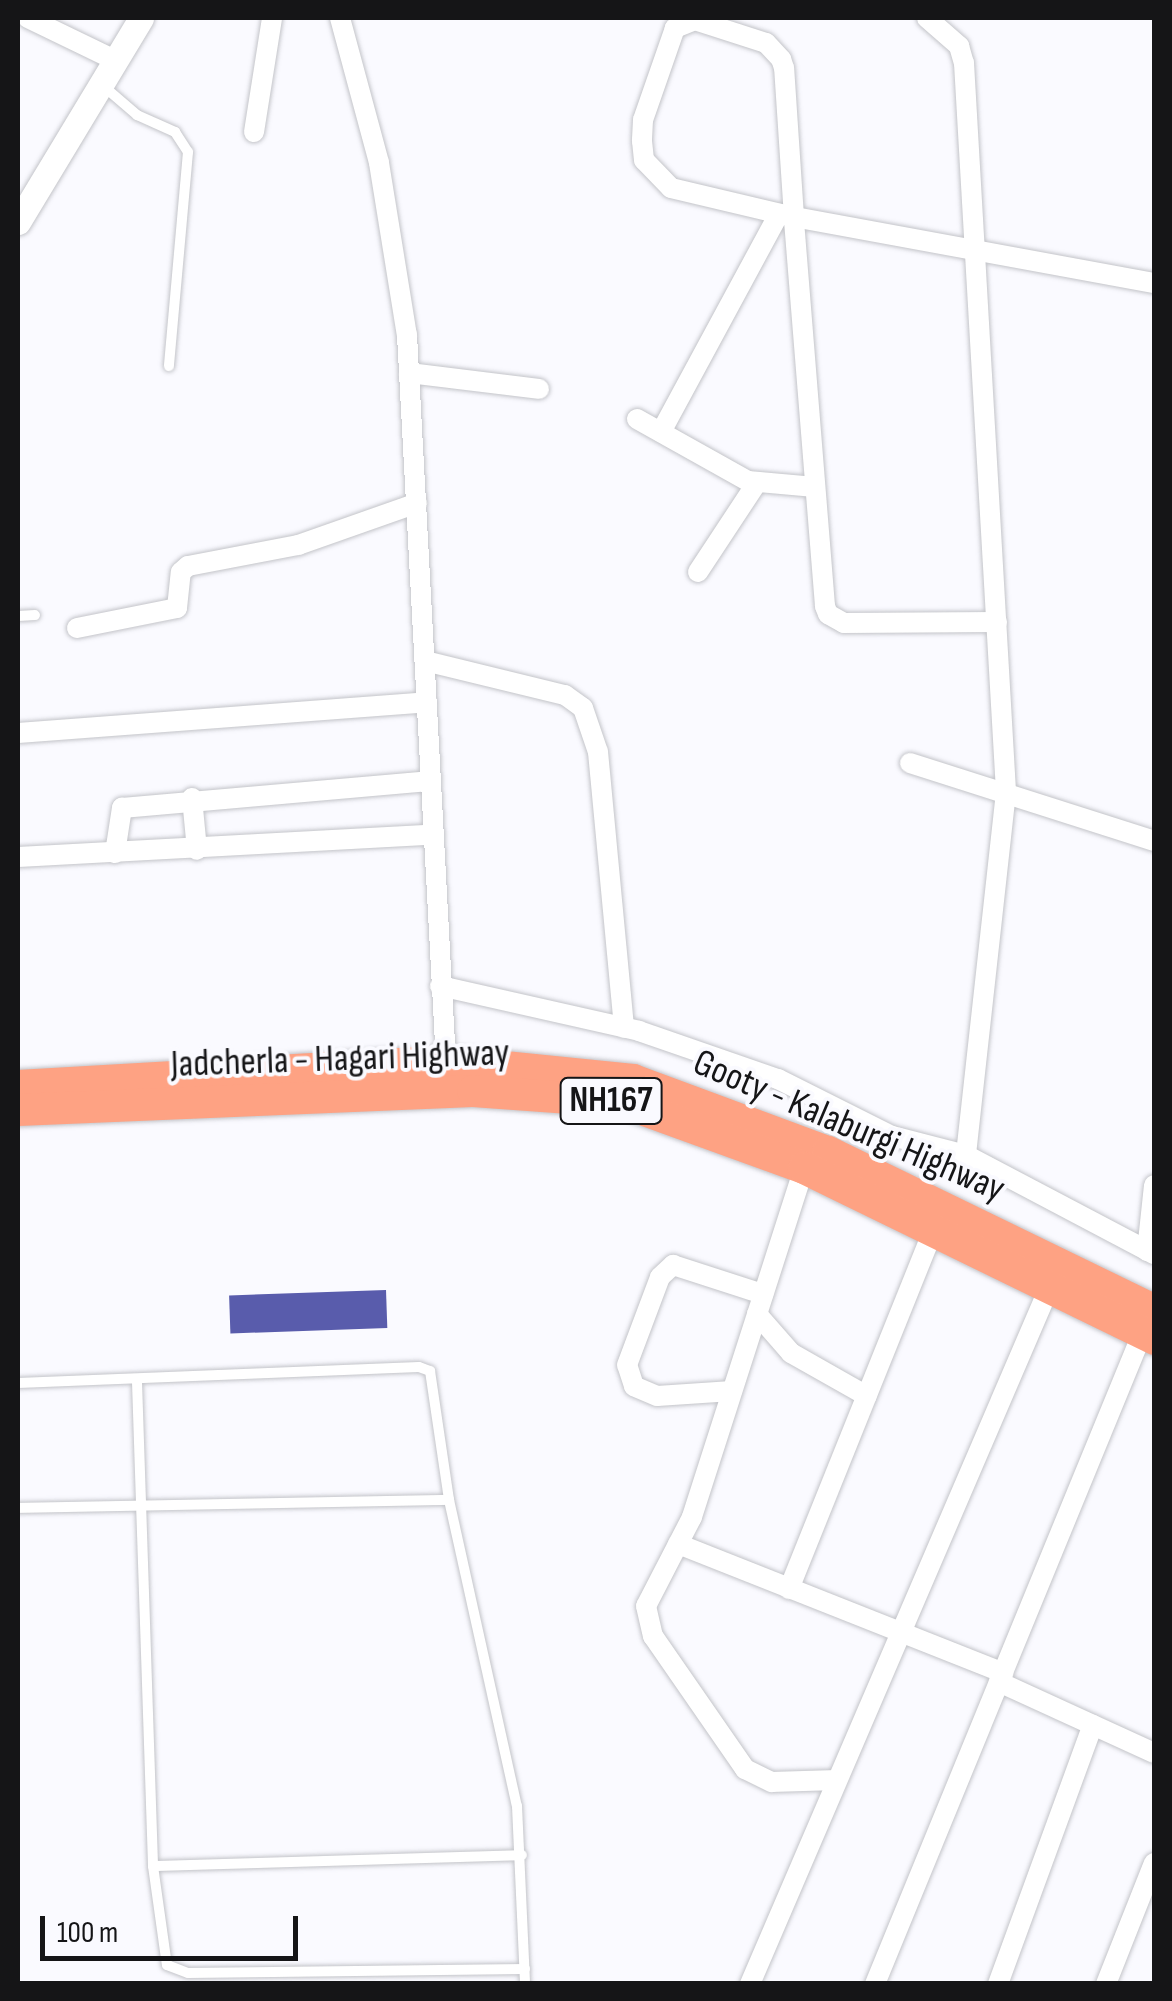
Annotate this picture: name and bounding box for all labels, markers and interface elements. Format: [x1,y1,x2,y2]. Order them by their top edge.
street label: Jadcherla - Hagari Highway [170,1030,510,1088]
street label: Gooty - Kalaburgi Highway [686,1040,1012,1212]
road number: NH167 [558,1071,664,1131]
scale bar [45,1896,302,1958]
text: 100 m [57,1915,118,1951]

